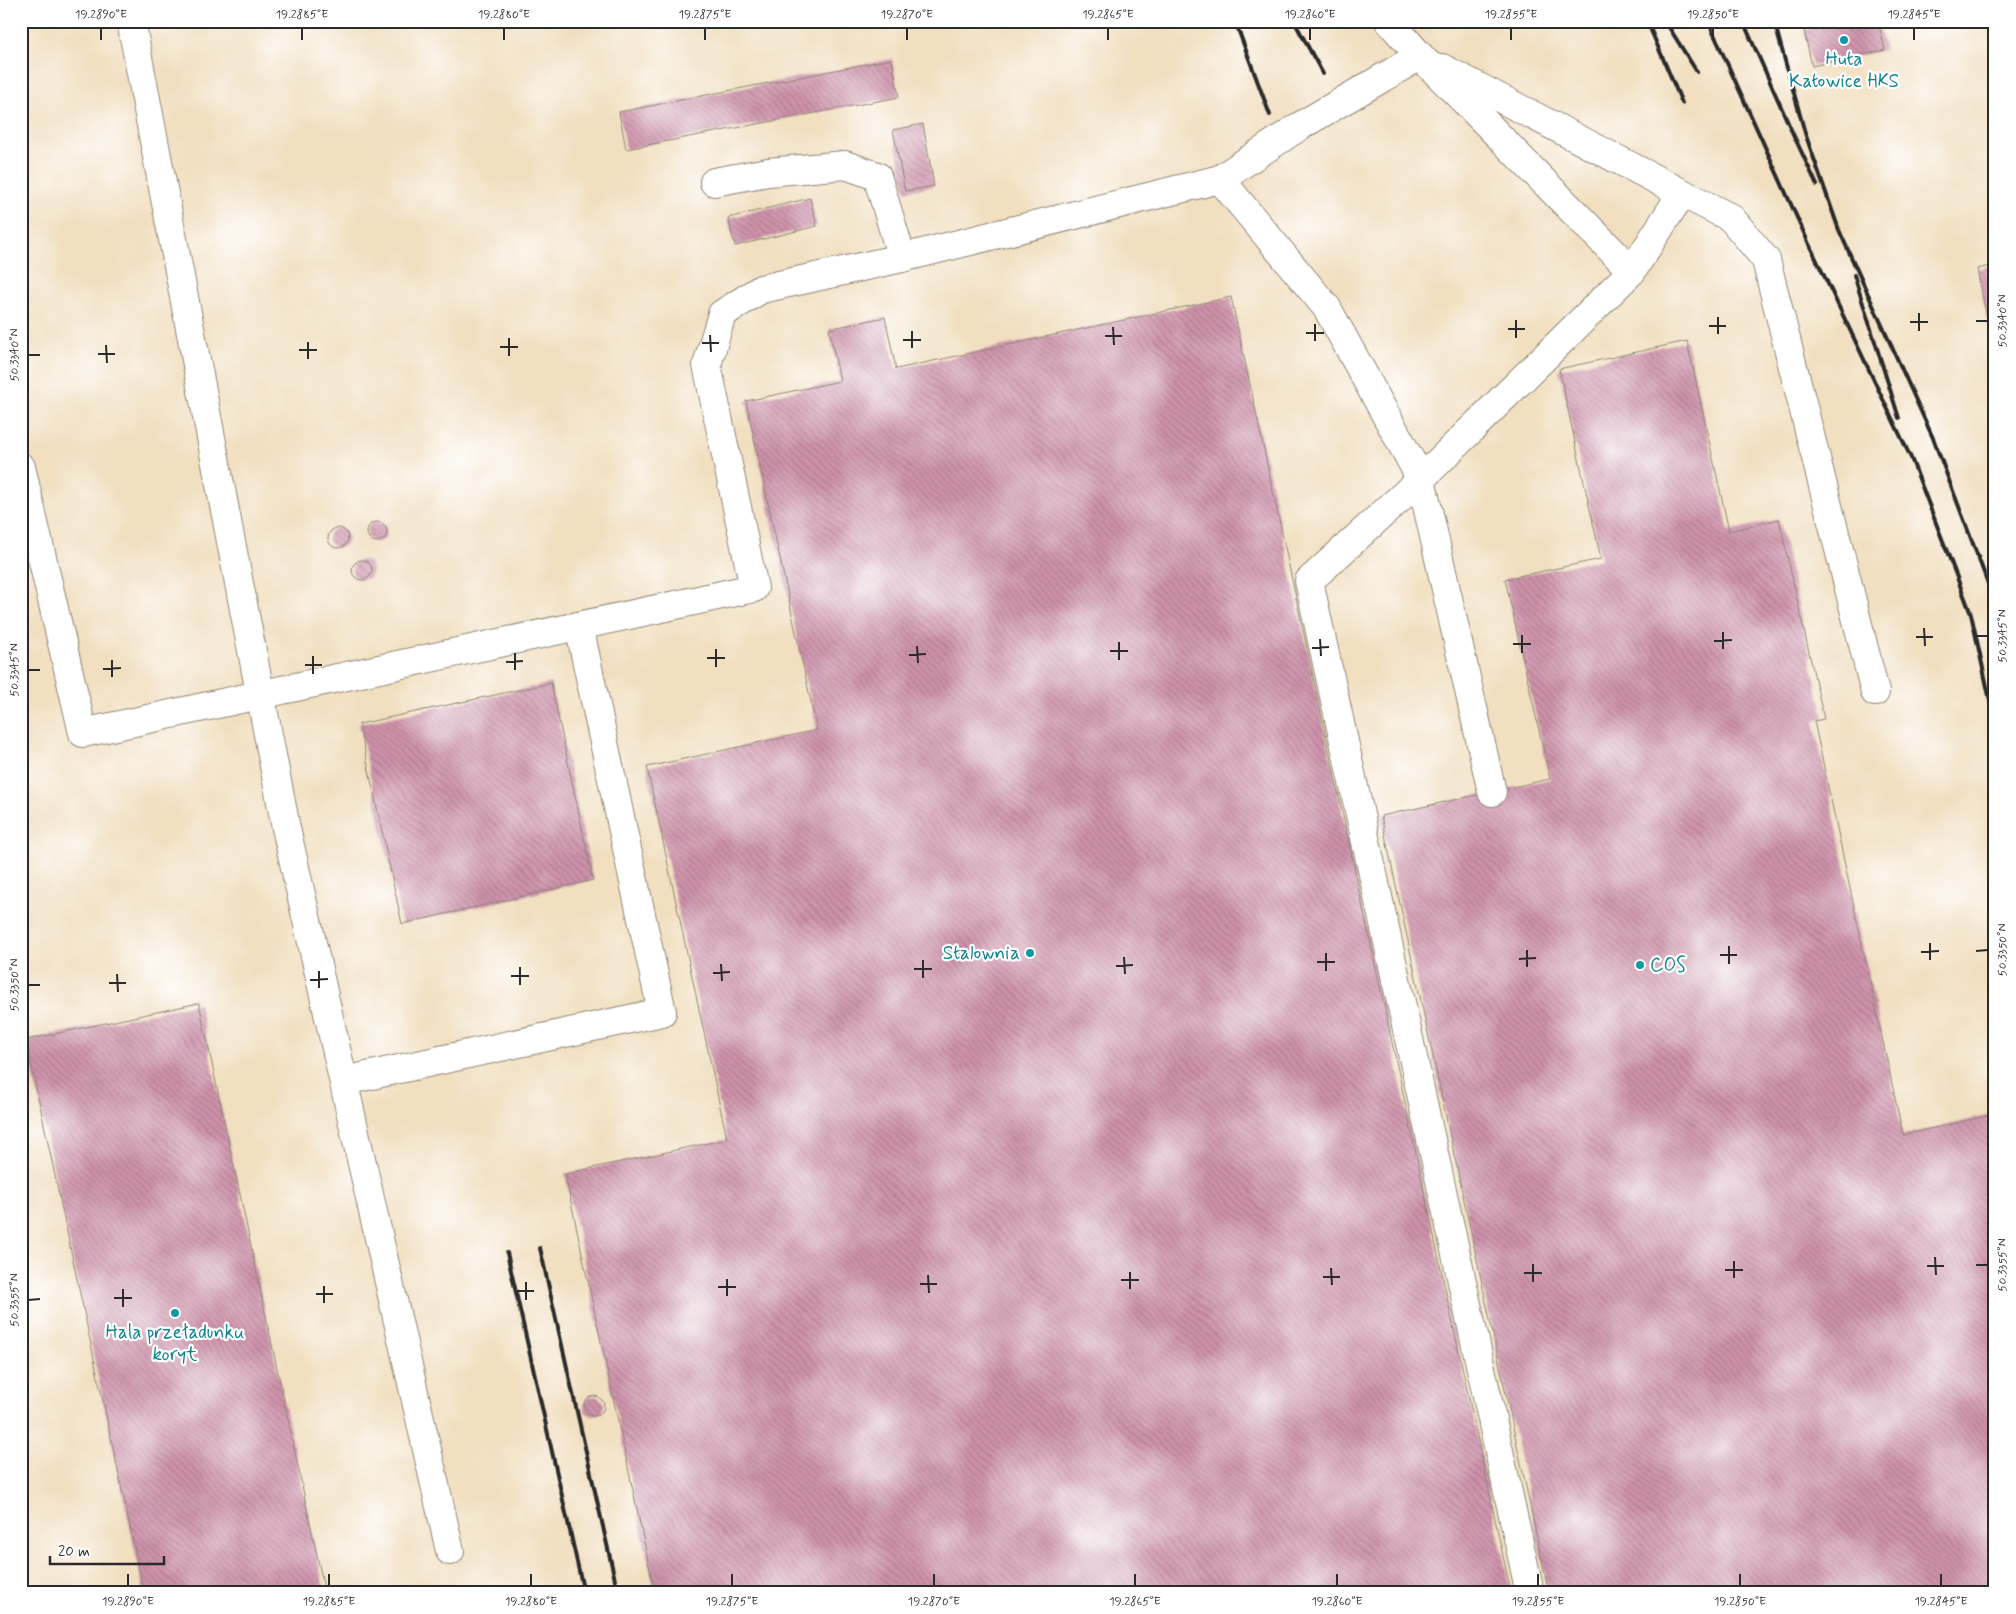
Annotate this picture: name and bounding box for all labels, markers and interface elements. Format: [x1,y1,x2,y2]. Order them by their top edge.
text: 19.2890°E [75,7,127,23]
text: 19.2885°E [276,7,328,23]
text: 19.2880°E [478,7,530,23]
text: 19.2875°E [679,7,731,23]
text: 19.2870°E [881,7,933,23]
text: 19.2865°E [1082,7,1134,23]
text: 19.2860°E [1284,7,1336,23]
text: 19.2855°E [1485,7,1537,23]
text: 19.2850°E [1687,7,1739,23]
text: 19.2845°E [1887,7,1941,23]
marker: Huta Katowice HKS [1838,34,1850,46]
place label: Huta Katowice HKS [1789,47,1899,94]
text: 50.3340°N [1995,294,2011,348]
text: 50.3340°N [7,328,23,382]
text: 50.3345°N [1995,609,2011,663]
text: 50.3345°N [7,643,23,697]
text: 50.3350°N [1995,924,2011,976]
place label: Stalownia [943,941,1020,966]
marker: Stalownia [1024,947,1036,959]
place label: COS [1650,953,1686,978]
text: 50.3350°N [7,959,23,1011]
marker: COS [1634,959,1646,971]
text: 50.3355°N [1995,1238,2011,1292]
text: 50.3355°N [7,1273,23,1327]
marker: Hala przeładunku koryt [169,1307,181,1319]
place label: Hala przeładunku koryt [106,1320,244,1367]
scale bar [50,1534,164,1566]
text: 20 m [58,1542,90,1562]
text: 19.2890°E [102,1594,154,1610]
text: 19.2885°E [303,1594,355,1610]
text: 19.2880°E [505,1594,557,1610]
text: 19.2875°E [706,1594,758,1610]
text: 19.2870°E [908,1594,960,1610]
text: 19.2865°E [1109,1594,1161,1610]
text: 19.2860°E [1311,1594,1363,1610]
text: 19.2855°E [1512,1594,1564,1610]
text: 19.2850°E [1714,1594,1766,1610]
text: 19.2845°E [1914,1594,1968,1610]

